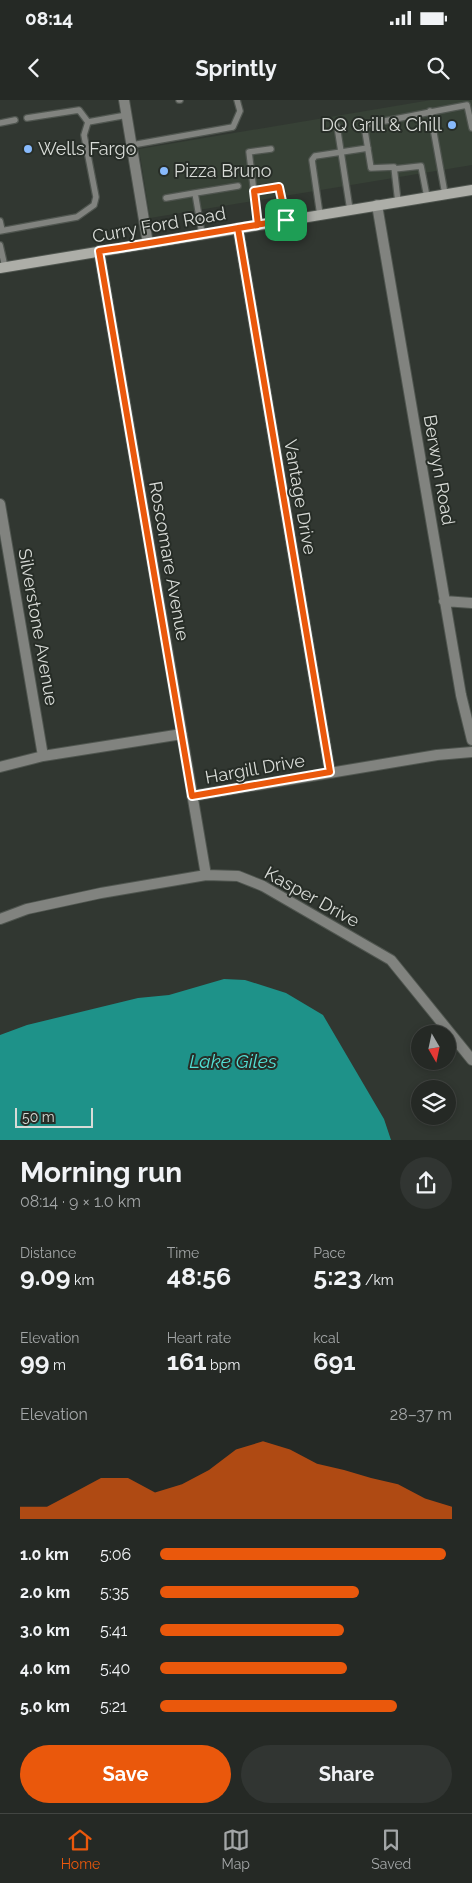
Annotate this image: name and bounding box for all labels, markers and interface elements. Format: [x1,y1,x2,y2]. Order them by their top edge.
text: 08:14 [25,7,73,29]
icon: back [20,54,48,82]
icon: search [424,54,452,82]
text: Sprintly [195,55,277,81]
place label: DQ Grill & Chill [321,114,442,135]
marker: DQ Grill & Chill [446,119,458,131]
place label: Wells Fargo [38,138,137,159]
marker: Wells Fargo [22,143,34,155]
place label: Pizza Bruno [174,160,272,181]
marker: Pizza Bruno [158,165,170,177]
pin [265,199,307,241]
street label: Curry Ford Road [90,202,227,247]
icon: arrive [272,206,300,234]
street label: Berwyn Road [419,413,460,527]
street label: Vantage Drive [280,438,321,557]
street label: Roscomare Avenue [145,480,194,643]
street label: Silverstone Avenue [14,547,63,708]
street label: Hargill Drive [203,749,307,788]
street label: Kasper Drive [261,862,364,931]
north arrow [411,1025,456,1070]
map controls [411,1025,456,1125]
water label: Lake Giles [189,1050,277,1072]
button: layers [411,1080,456,1125]
scale bar [15,1106,92,1129]
text: 50 m [22,1109,55,1125]
text: Morning run [20,1156,182,1189]
button: share [400,1157,452,1209]
text: 08:14 · 9 × 1.0 km [20,1192,141,1211]
text: Distance [20,1245,76,1261]
text: Time [167,1245,199,1261]
text: Pace [313,1245,345,1261]
text: 9.09 [20,1261,70,1291]
text: 48:56 [167,1261,231,1291]
text: 5:23 [313,1261,361,1291]
text: km [70,1272,94,1288]
text: /km [361,1272,394,1288]
text: Elevation [20,1330,79,1346]
text: Heart rate [167,1330,231,1346]
text: kcal [313,1330,340,1346]
text: 99 [20,1346,49,1376]
text: 161 [167,1346,207,1376]
text: 691 [313,1346,356,1376]
text: m [49,1357,66,1373]
text: bpm [207,1357,240,1373]
text: Elevation [20,1405,88,1424]
text: 28–37 m [390,1405,452,1424]
text: 1.0 km [20,1545,69,1564]
text: 5:06 [100,1545,131,1564]
text: 2.0 km [20,1583,70,1602]
text: 5:35 [100,1583,129,1602]
text: 3.0 km [20,1621,70,1640]
text: 5:41 [100,1621,127,1640]
text: 4.0 km [20,1659,70,1678]
text: 5:40 [100,1659,130,1678]
text: 5.0 km [20,1697,70,1716]
text: 5:21 [100,1697,127,1716]
button: Save [20,1745,231,1803]
button: Share [241,1745,452,1803]
tab: Home [61,1826,100,1872]
tab: Map [222,1826,250,1872]
tab: Saved [371,1826,411,1872]

